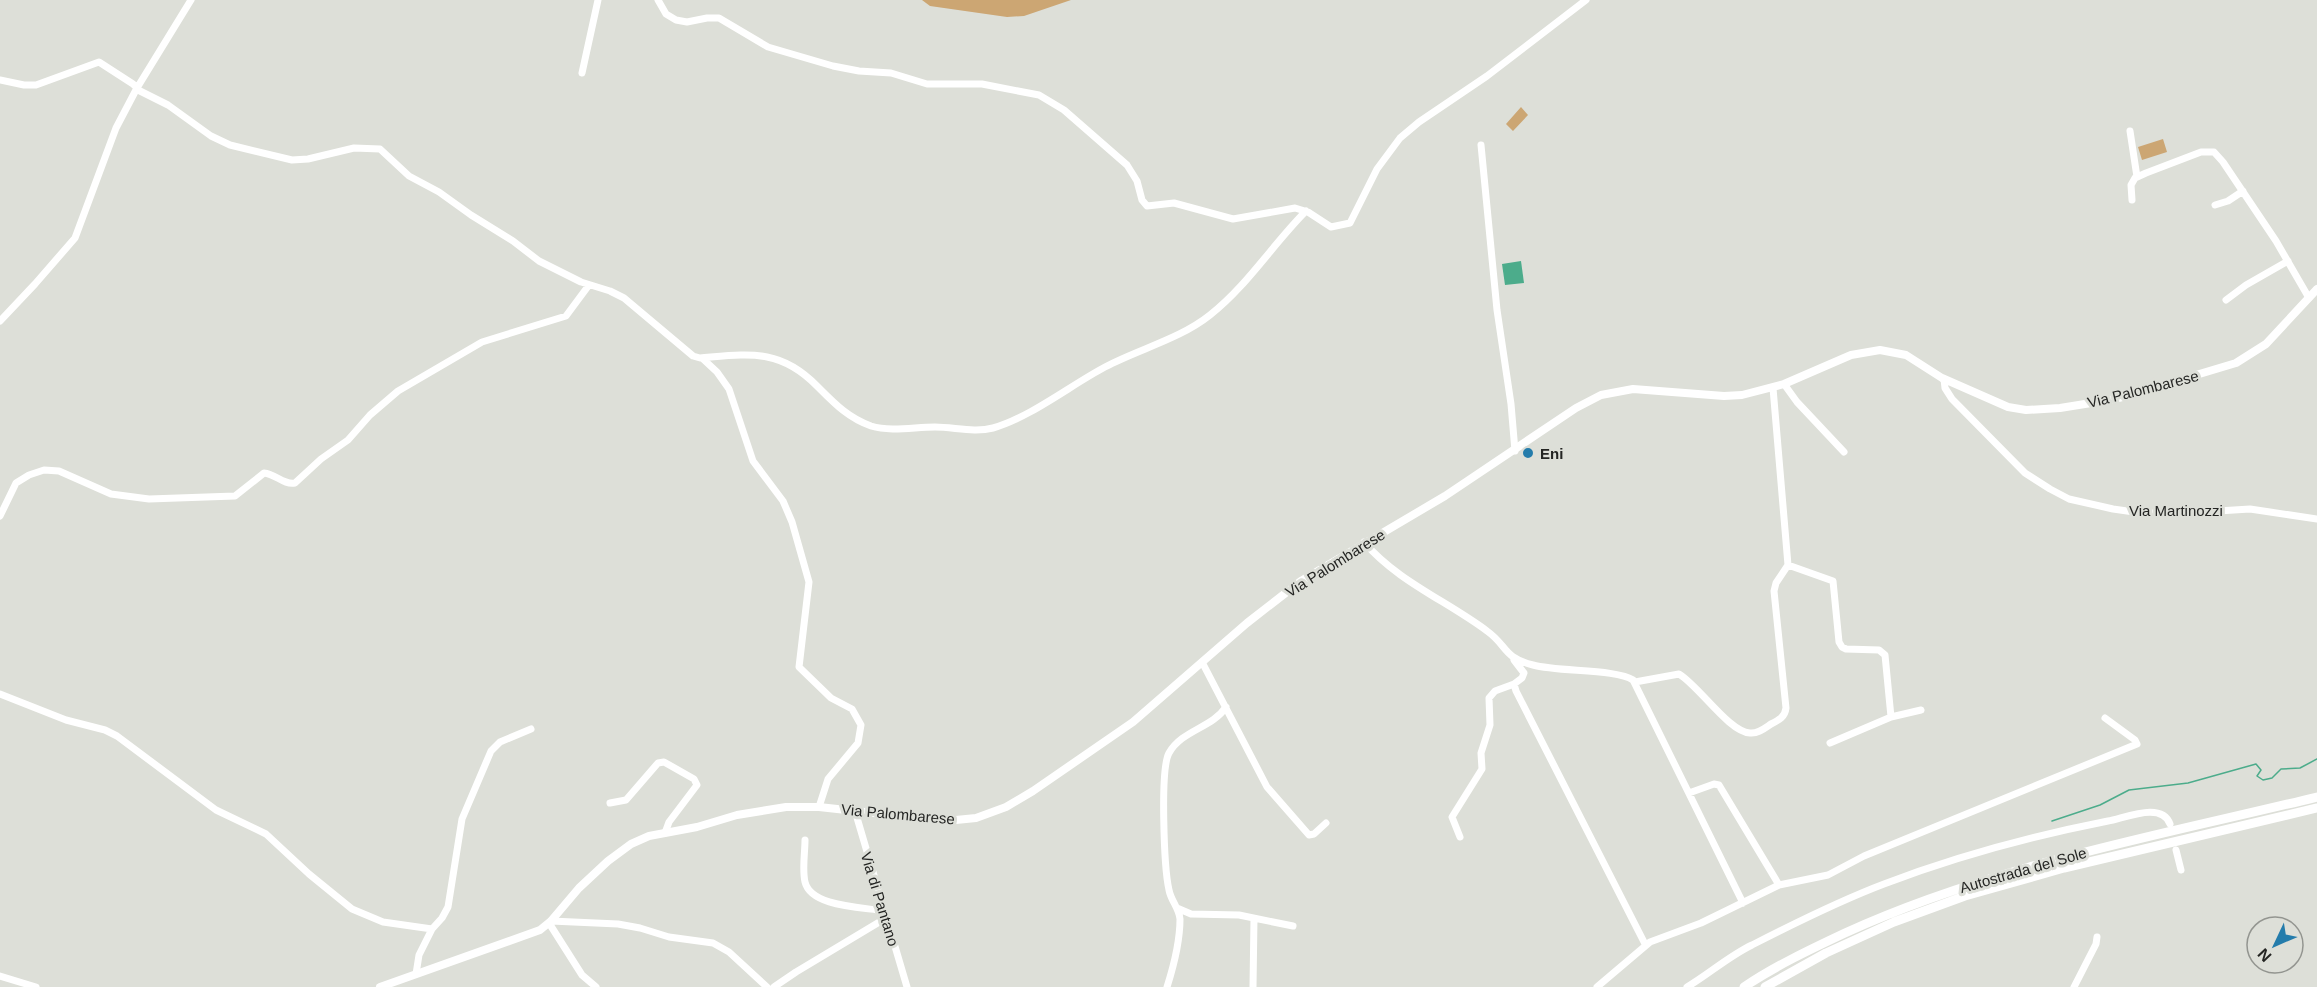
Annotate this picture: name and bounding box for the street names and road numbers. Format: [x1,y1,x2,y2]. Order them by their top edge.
street label: Via Palombarese [2086,367,2200,411]
street label: Via Martinozzi [2129,502,2223,519]
street label: Via Palombarese [1282,526,1388,600]
street label: Via Palombarese [840,801,956,827]
street label: Autostrada del Sole [1958,844,2088,896]
street label: Via di Pantano [858,850,902,948]

